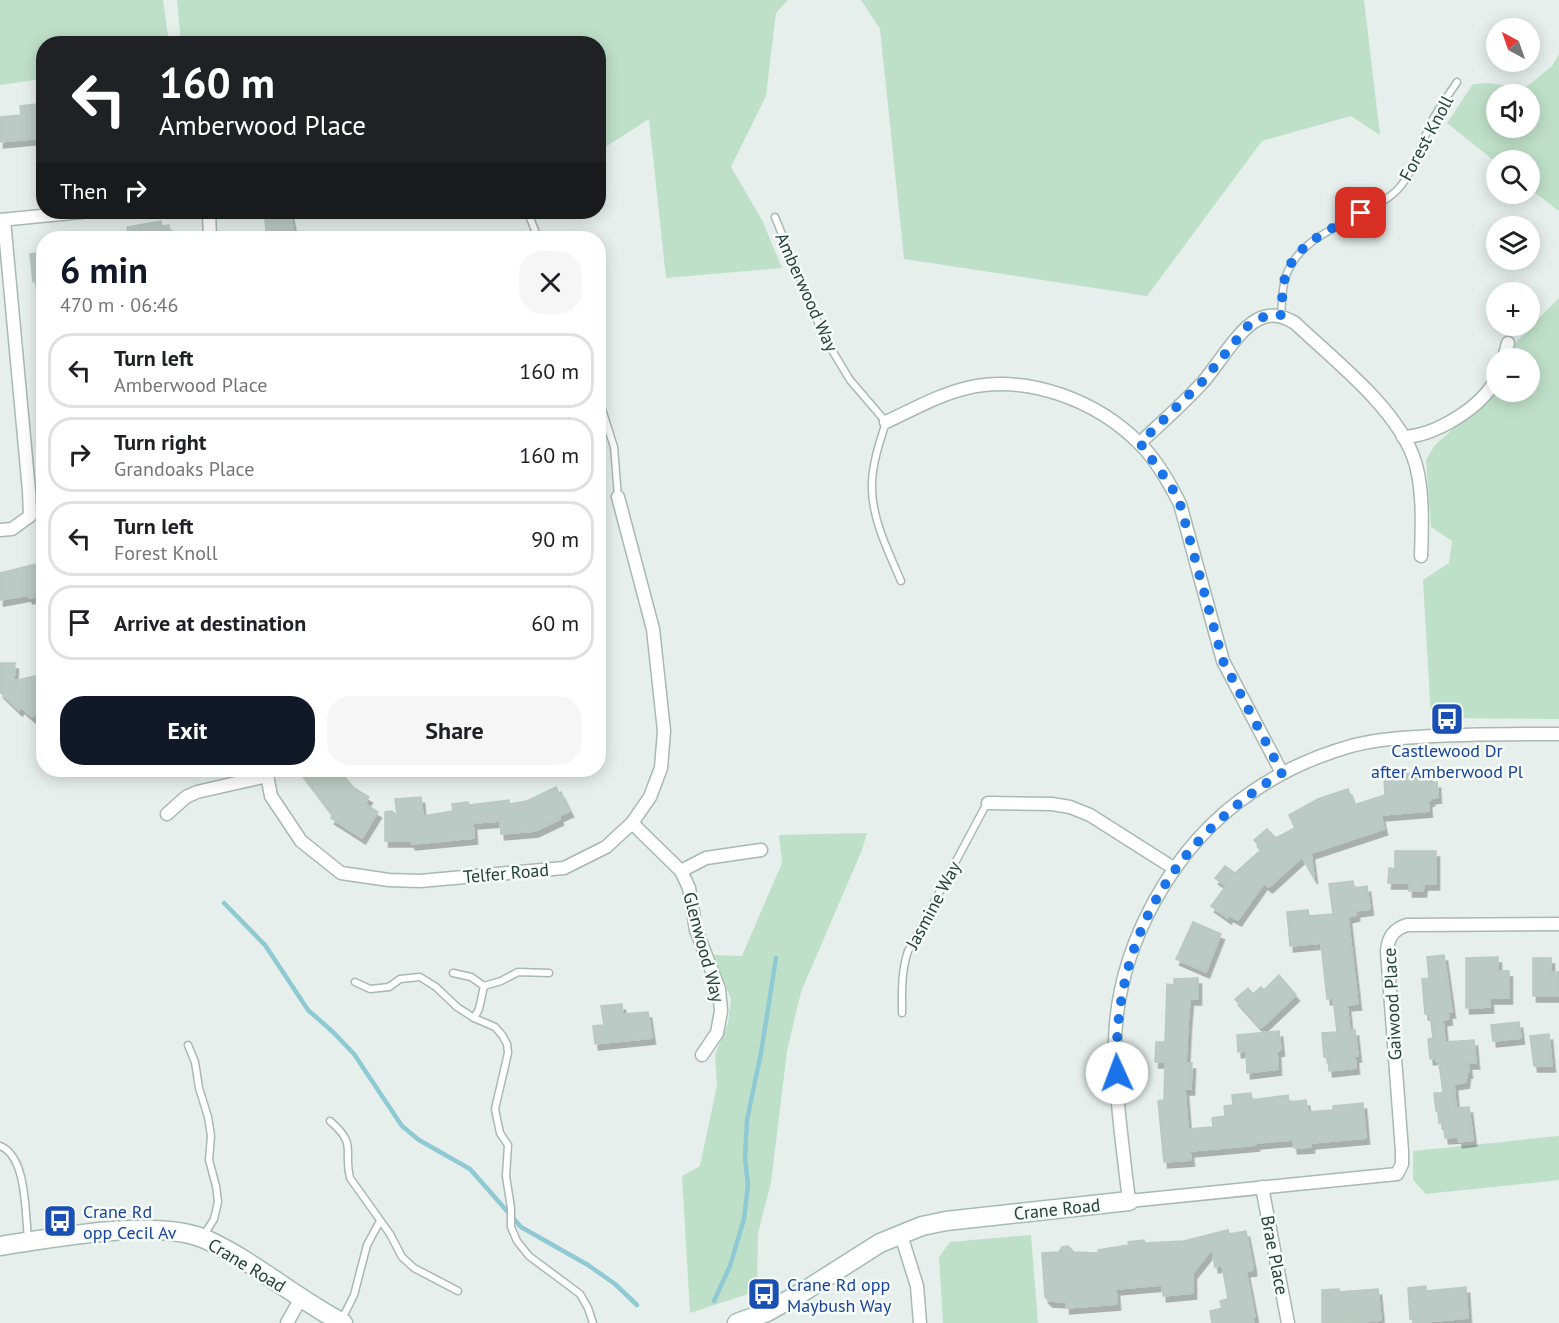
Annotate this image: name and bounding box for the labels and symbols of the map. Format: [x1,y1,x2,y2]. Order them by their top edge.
north arrow [1486,18,1540,72]
street label: Forest Knoll [1394,91,1458,185]
pin [1335,187,1386,238]
street label: Amberwood Way [770,229,844,356]
bus stop icon: Castlewood Dr after Amberwood Pl [1429,701,1465,737]
place label: Castlewood Dr after Amberwood Pl [1371,739,1524,783]
street label: Jasmine Way [900,857,966,954]
street label: Telfer Road [462,858,550,888]
street label: Glenwood Way [678,889,730,1005]
street label: Gaiwood Place [1378,947,1406,1061]
position arrow [1085,1041,1149,1105]
street label: Crane Road [1013,1193,1101,1225]
place label: Crane Rd opp Cecil Av [83,1200,177,1244]
bus stop icon: Crane Rd opp Cecil Av [42,1203,78,1239]
street label: Brae Place [1256,1213,1294,1297]
street label: Crane Road [204,1233,290,1297]
place label: Crane Rd opp Maybush Way [787,1273,892,1317]
bus stop icon: Crane Rd opp Maybush Way [746,1276,782,1312]

